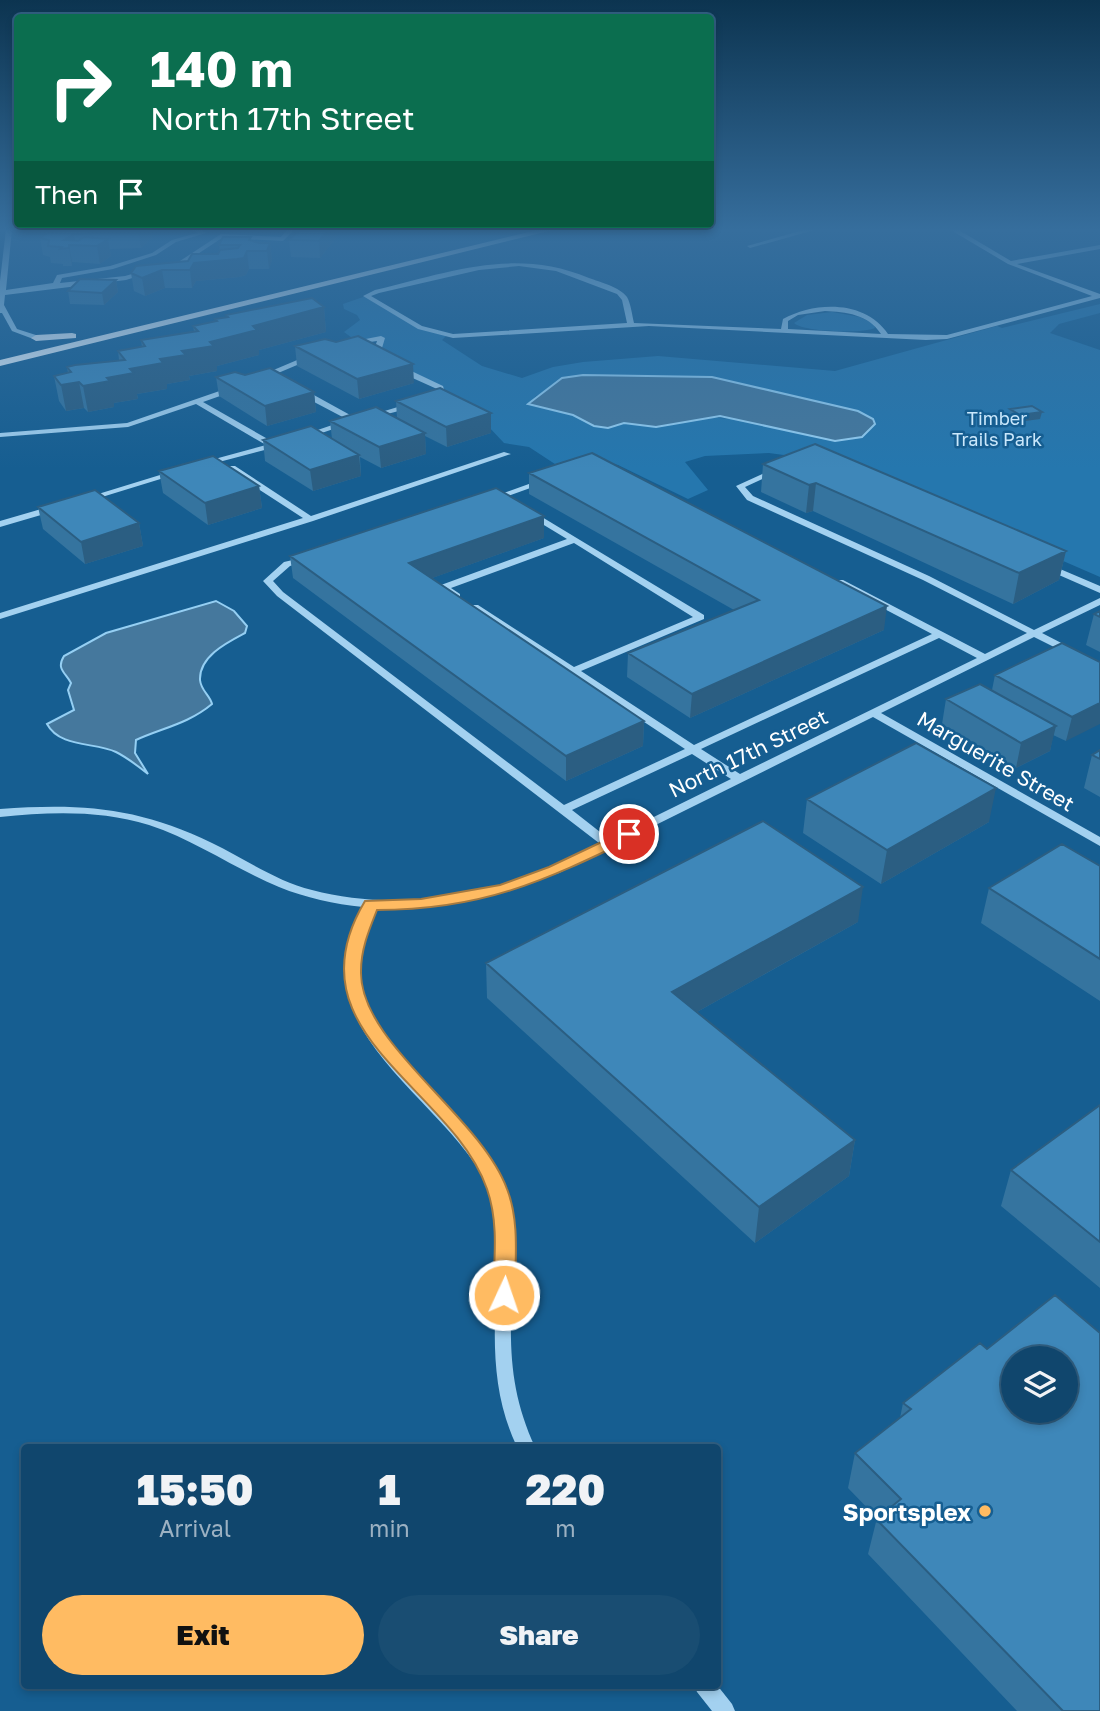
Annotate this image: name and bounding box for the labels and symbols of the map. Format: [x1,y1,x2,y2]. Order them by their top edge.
park label: Timber Trails Park [952,407,1042,450]
street label: North 17th Street [664,703,832,803]
street label: Marguerite Street [913,705,1079,817]
pin [599,804,659,864]
position arrow [467,1258,541,1332]
place label: Sportsplex [843,1497,971,1526]
marker: Sportsplex [977,1503,993,1519]

